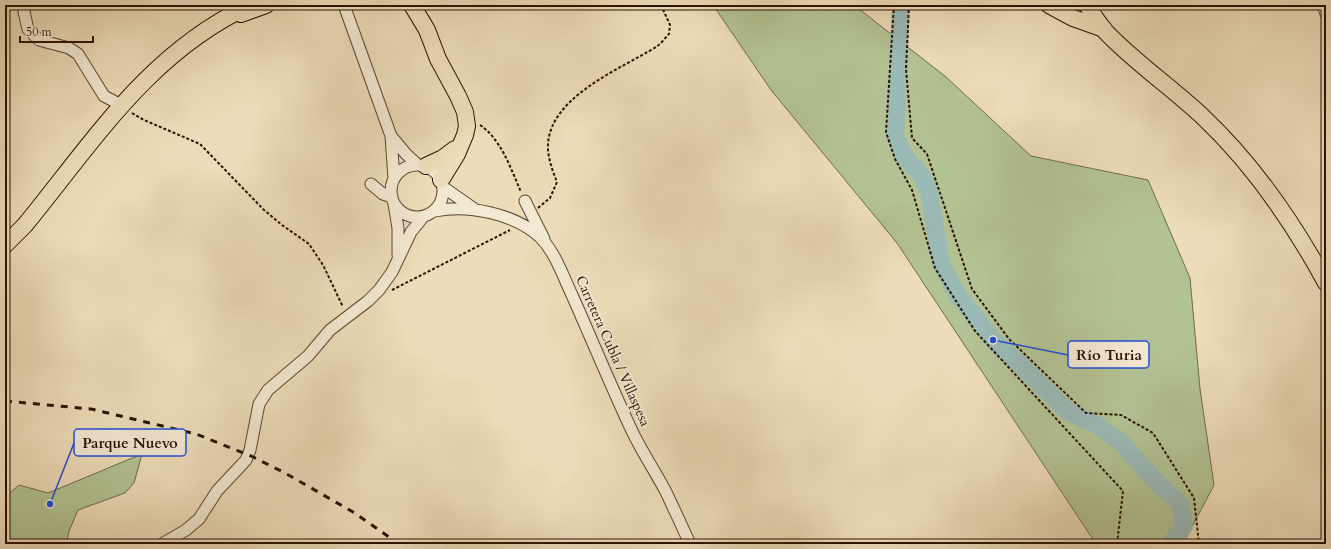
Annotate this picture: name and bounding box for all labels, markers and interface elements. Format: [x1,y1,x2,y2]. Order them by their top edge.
scale bar [20,18,93,44]
text: 50 m [26,24,53,40]
street label: Carretera Cubla / Villaspesa [571,273,655,429]
callout: Río Turia [1068,341,1149,368]
text: Río Turia [1076,345,1142,365]
callout: Parque Nuevo [74,429,186,456]
text: Parque Nuevo [82,433,178,453]

